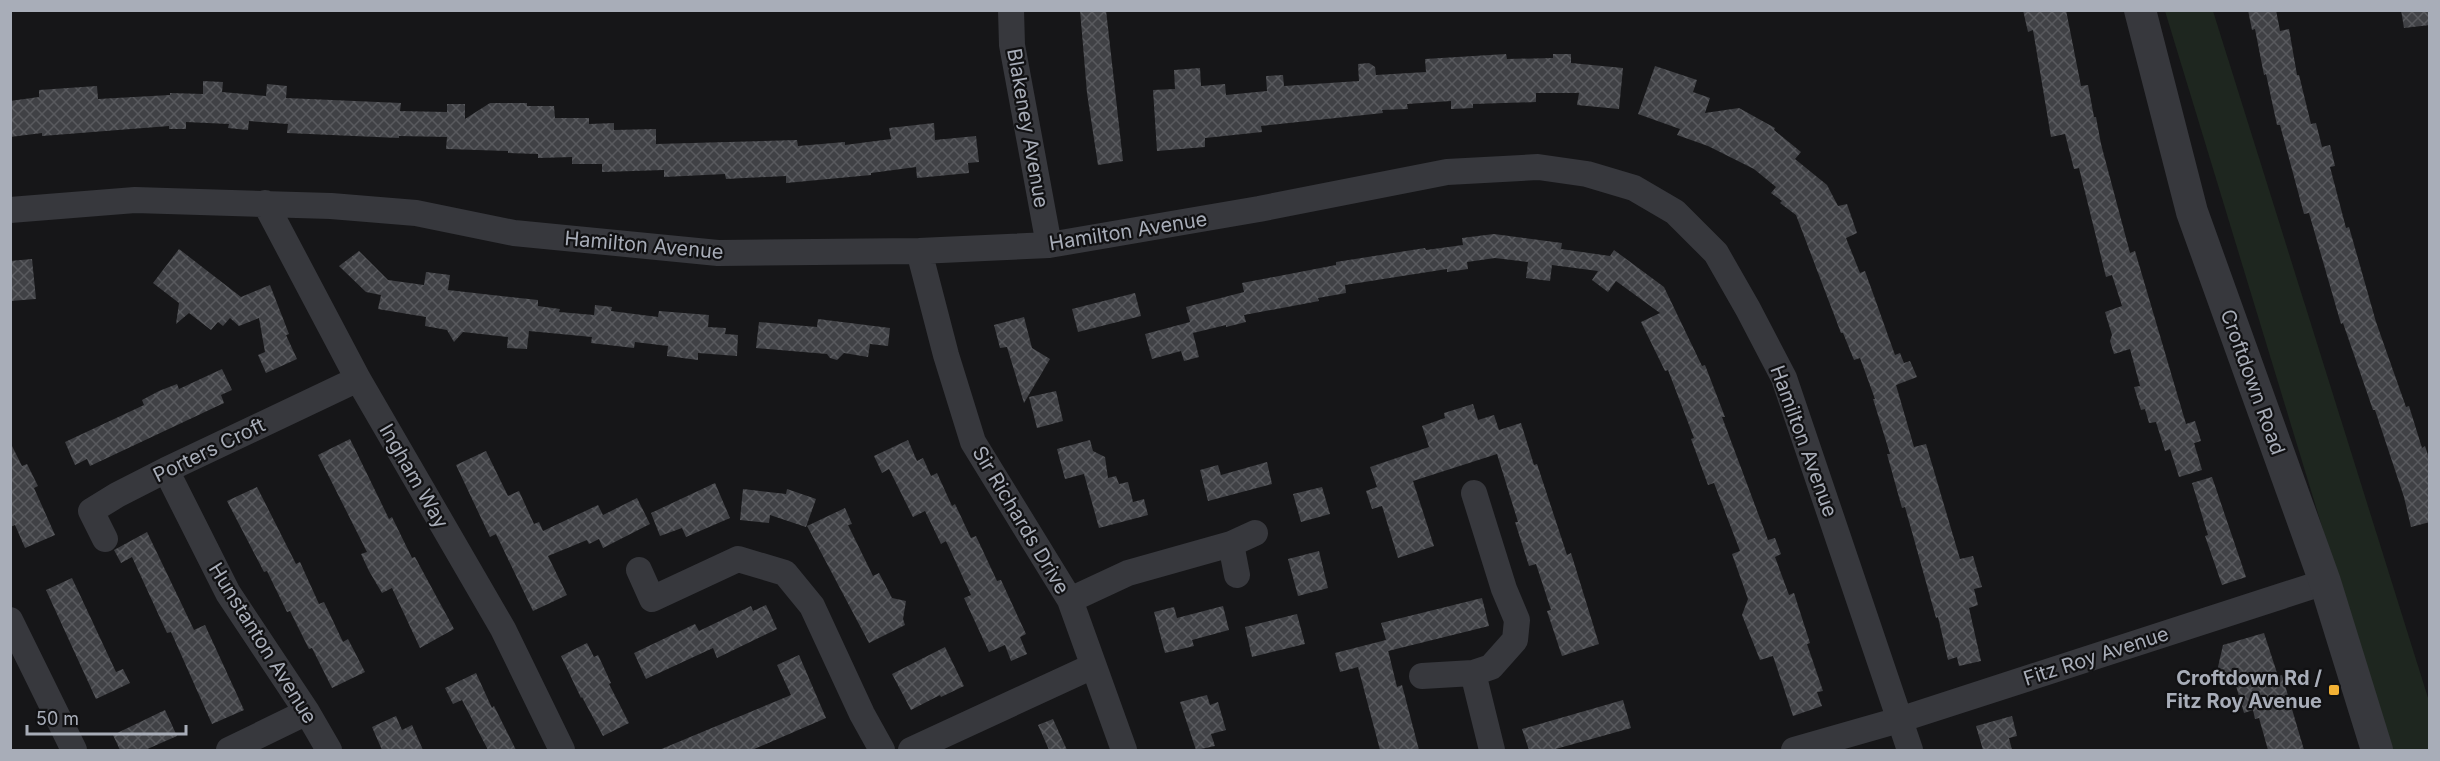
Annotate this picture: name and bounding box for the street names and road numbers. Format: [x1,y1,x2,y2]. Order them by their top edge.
street label: Blakeney Avenue [1002,46,1054,210]
street label: Hamilton Avenue [1047,207,1209,255]
street label: Hamilton Avenue [563,226,725,264]
street label: Croftdown Road [2216,306,2290,458]
street label: Hamilton Avenue [1765,362,1843,520]
street label: Porters Croft [149,412,269,487]
street label: Ingham Way [374,420,454,532]
street label: Sir Richards Drive [967,442,1075,598]
street label: Hunstanton Avenue [204,558,322,728]
street label: Fitz Roy Avenue [2020,621,2172,691]

